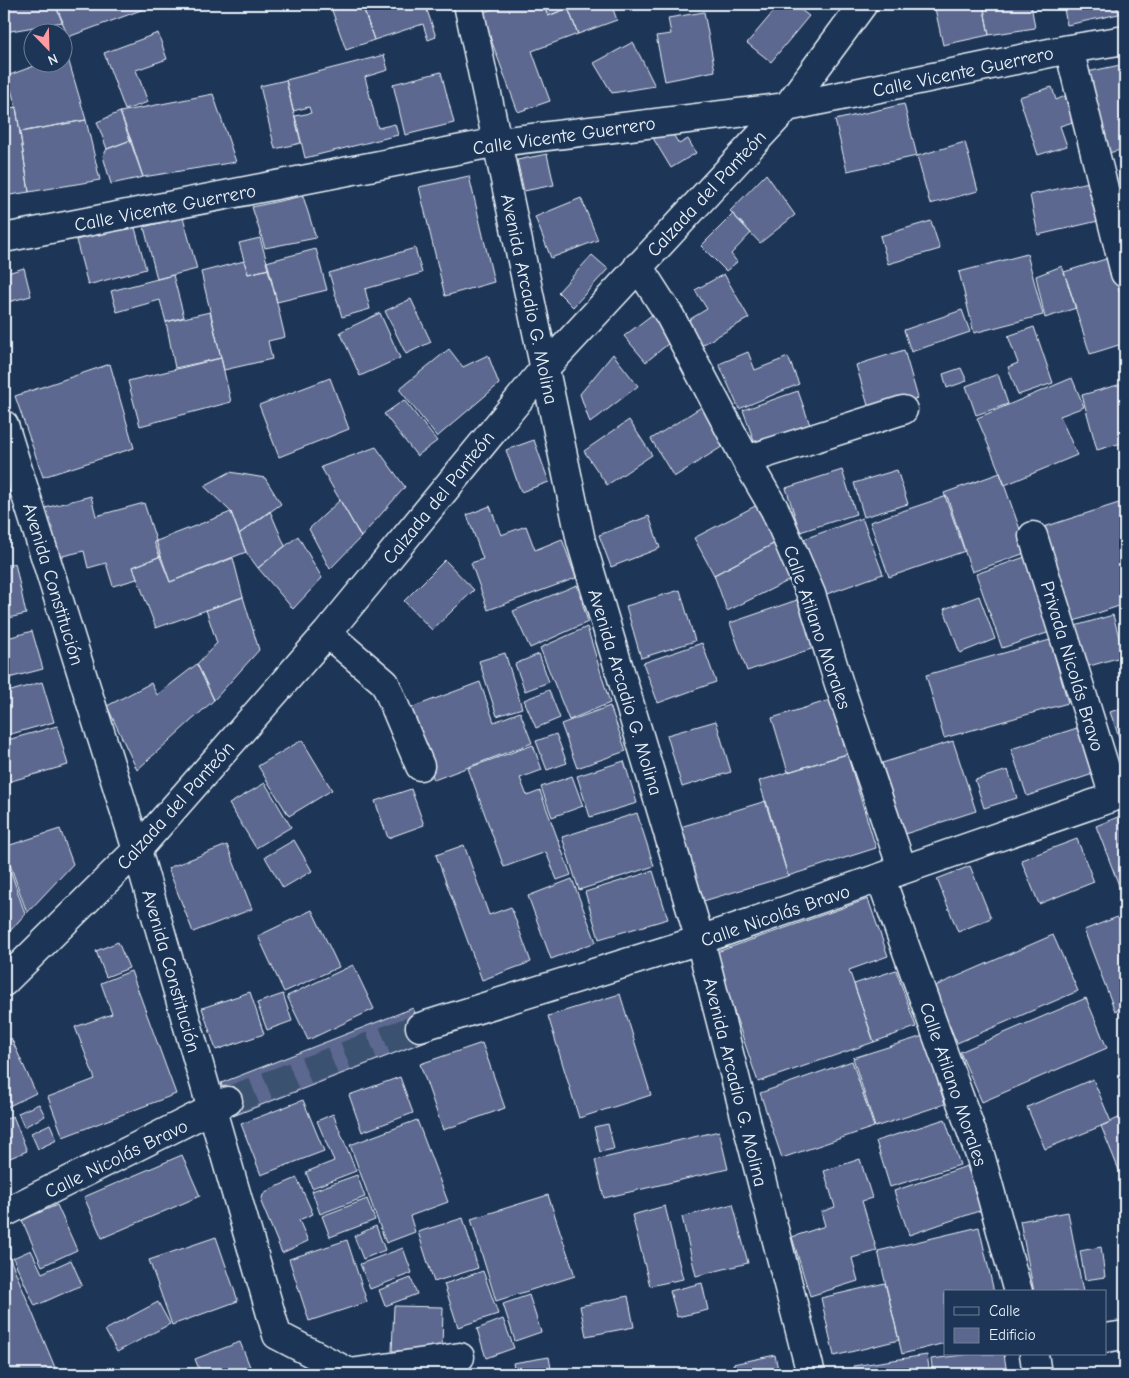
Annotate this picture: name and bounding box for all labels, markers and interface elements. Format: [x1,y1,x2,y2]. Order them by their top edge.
north arrow [22,22,72,72]
street label: Calle Vicente Guerrero [871,42,1056,102]
text: N [45,50,60,69]
street label: Calle Vicente Guerrero [471,112,657,160]
street label: Calzada del Panteón [643,126,771,261]
street label: Calle Vicente Guerrero [73,180,258,236]
street label: Avenida Arcadio G. Molina [496,192,562,406]
street label: Calzada del Panteón [378,427,499,569]
street label: Avenida Constitución [18,501,88,668]
street label: Calle Atilano Morales [779,542,855,712]
street label: Privada Nicolás Bravo [1036,579,1108,754]
street label: Avenida Arcadio G. Molina [583,586,667,798]
street label: Calzada del Panteón [112,737,239,874]
street label: Calle Nicolás Bravo [698,880,853,952]
street label: Avenida Constitución [137,887,205,1055]
street label: Avenida Arcadio G. Molina [698,976,772,1189]
street label: Calle Atilano Morales [915,999,991,1169]
street label: Calle Nicolás Bravo [41,1115,191,1203]
legend [944,1290,1106,1356]
text: Calle [989,1302,1021,1320]
text: Edificio [989,1326,1036,1344]

